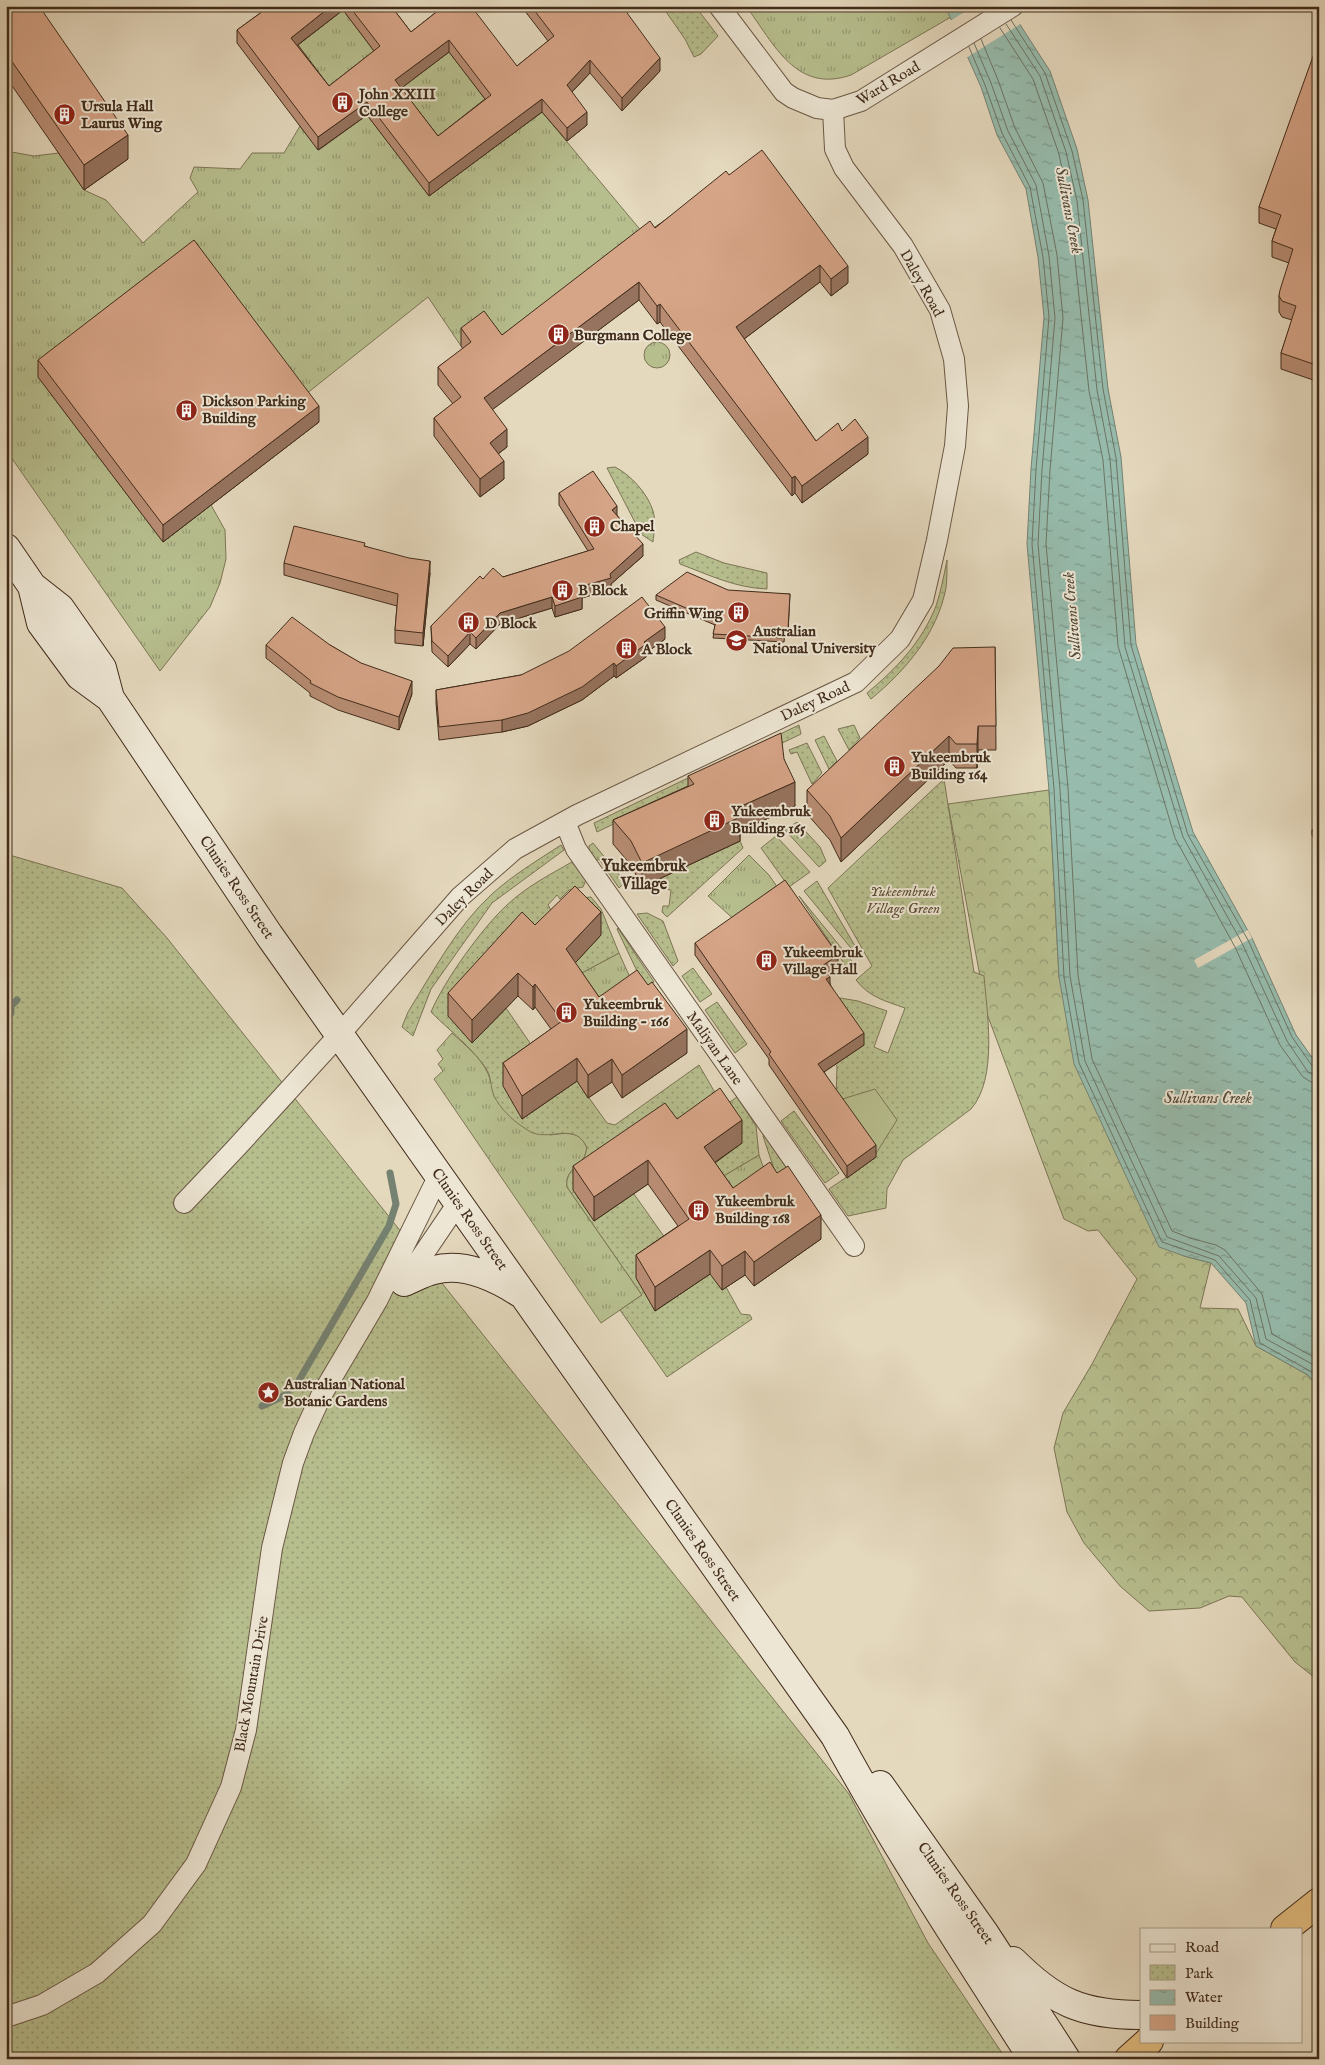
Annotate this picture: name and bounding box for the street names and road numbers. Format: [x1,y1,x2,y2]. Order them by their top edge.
street label: Ward Road [853,57,924,110]
street label: Daley Road [895,246,948,321]
street label: Daley Road [778,677,854,726]
street label: Clunies Ross Street [195,832,278,943]
street label: Daley Road [431,864,498,930]
street label: Maliyan Lane [682,1008,747,1089]
street label: Clunies Ross Street [427,1165,512,1274]
street label: Clunies Ross Street [660,1496,745,1605]
street label: Black Mountain Drive [230,1614,273,1754]
street label: Clunies Ross Street [913,1839,998,1948]

